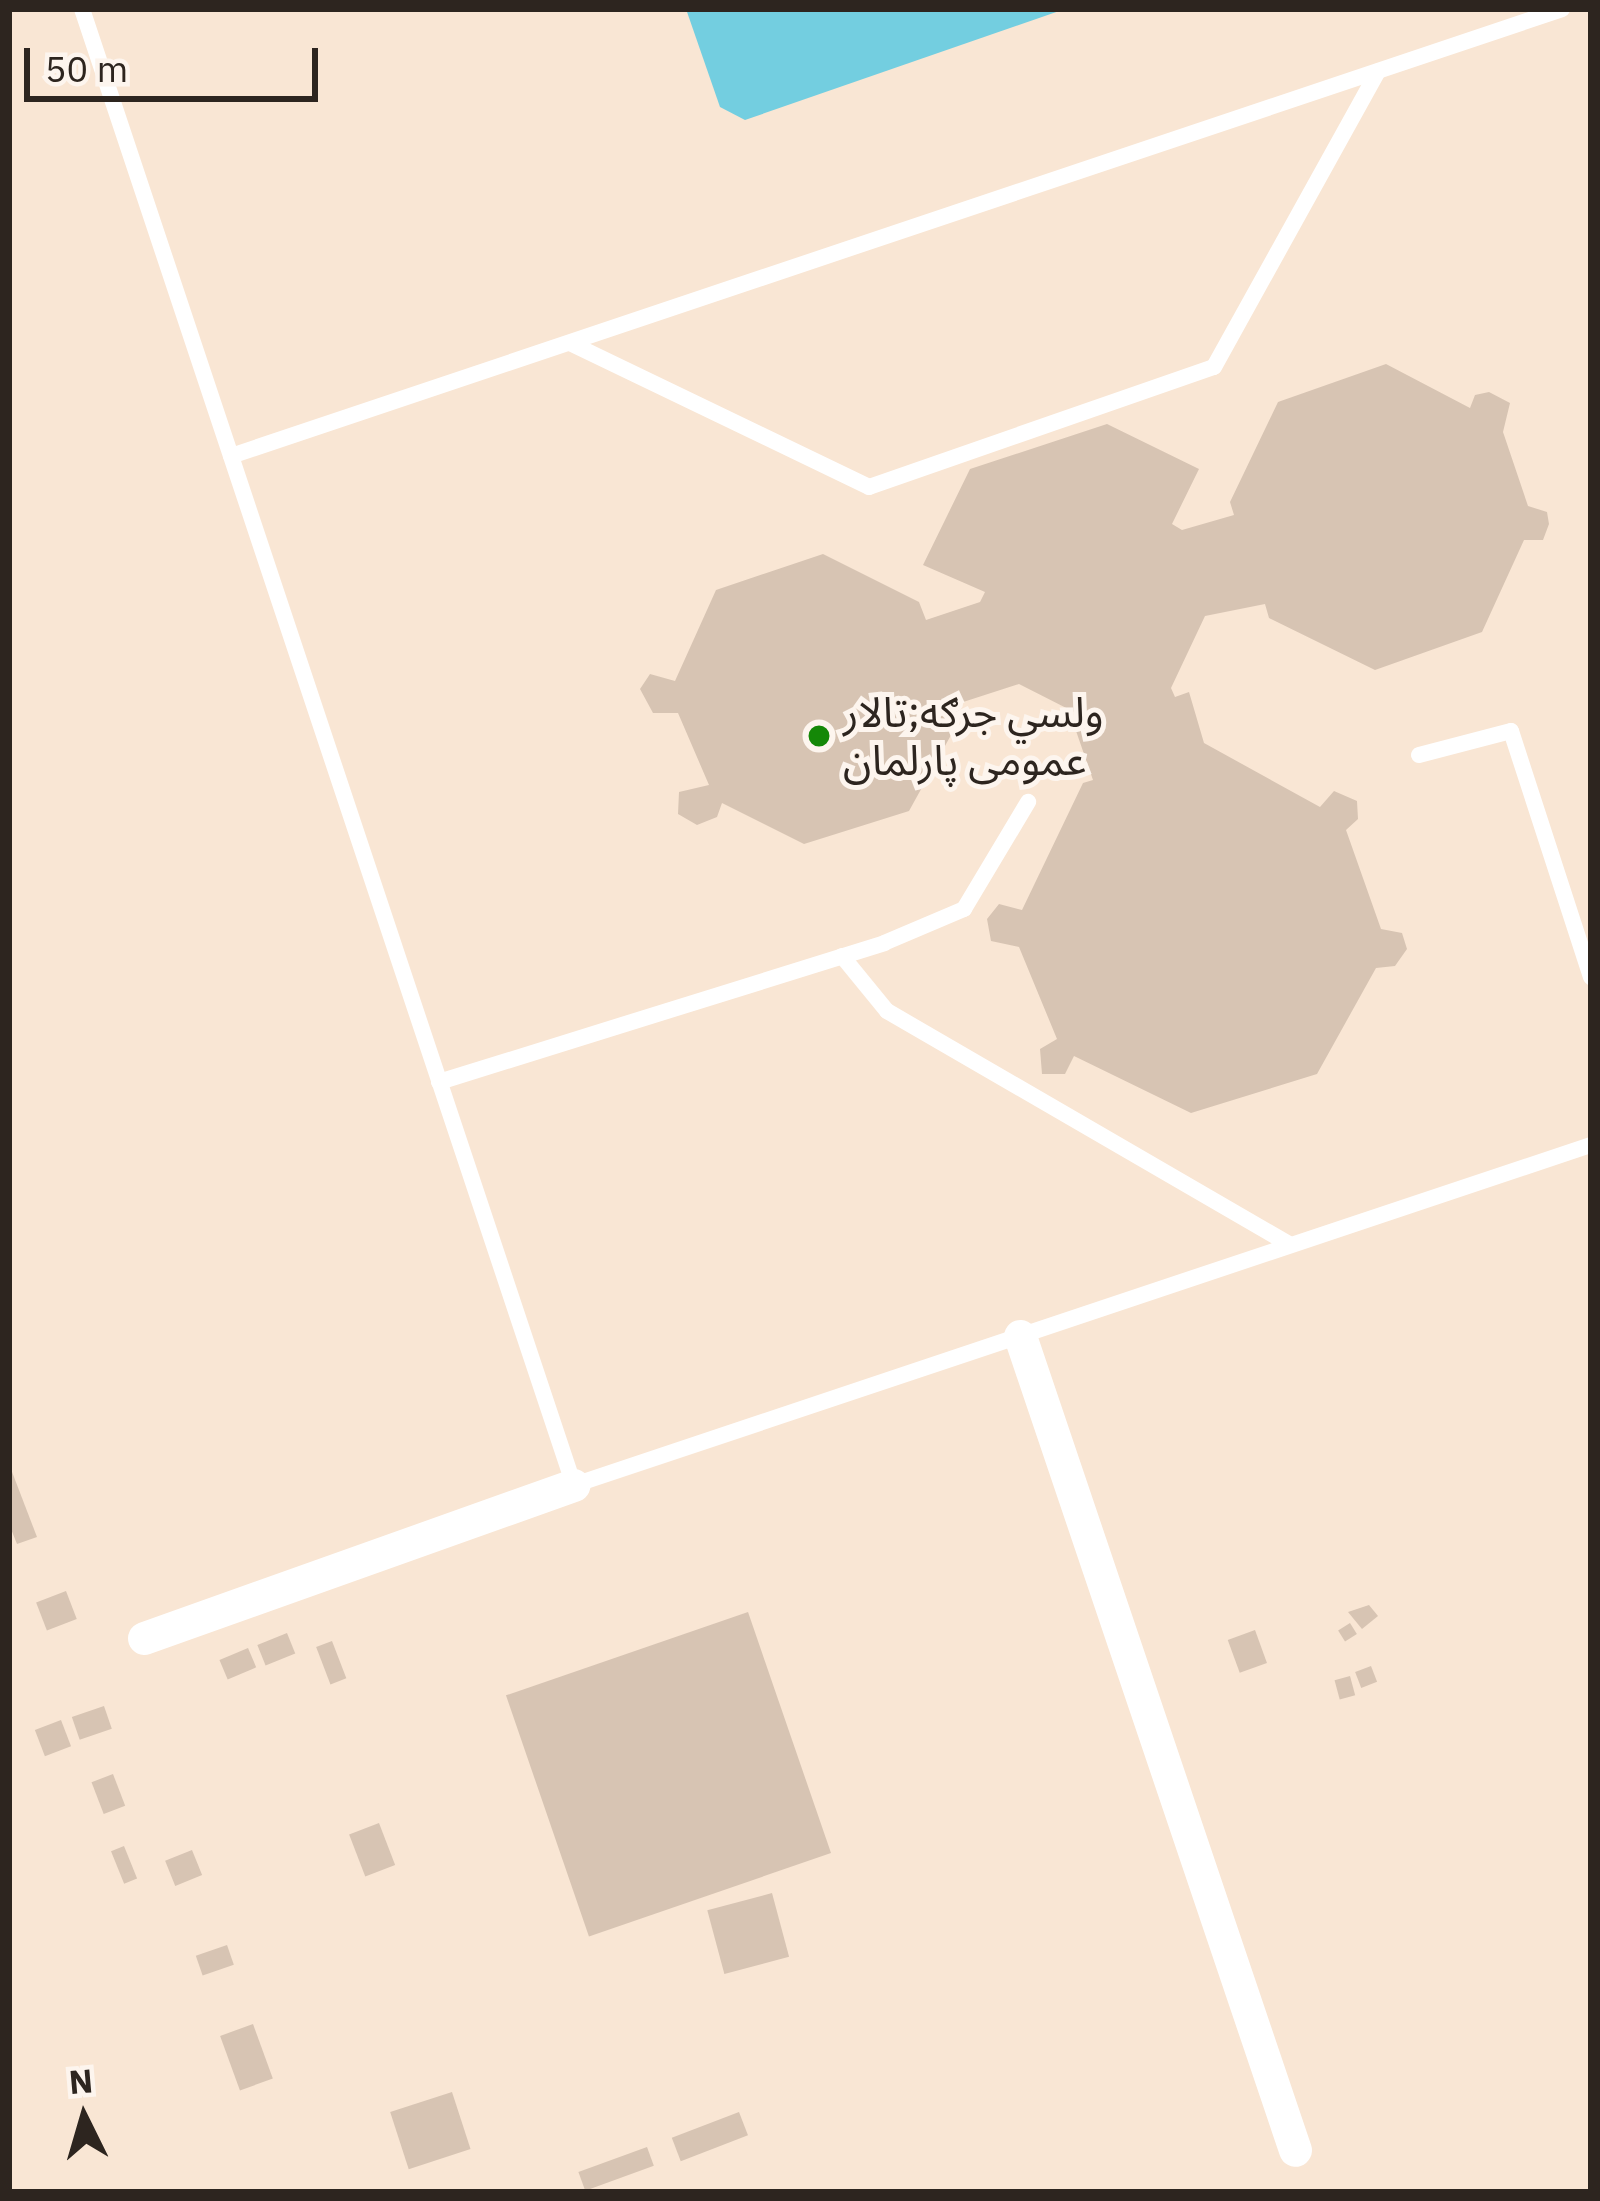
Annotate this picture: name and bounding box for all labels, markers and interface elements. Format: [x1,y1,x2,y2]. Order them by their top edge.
scale bar [30,24,324,98]
text: 50 m [45,45,128,92]
place label: ولسي جرګه;تالار عمومی پارلمان [843,687,1104,786]
marker: ولسي جرګه;تالار عمومی پارلمان [806,723,832,749]
north arrow [24,2057,144,2177]
text: N [67,2058,95,2103]

